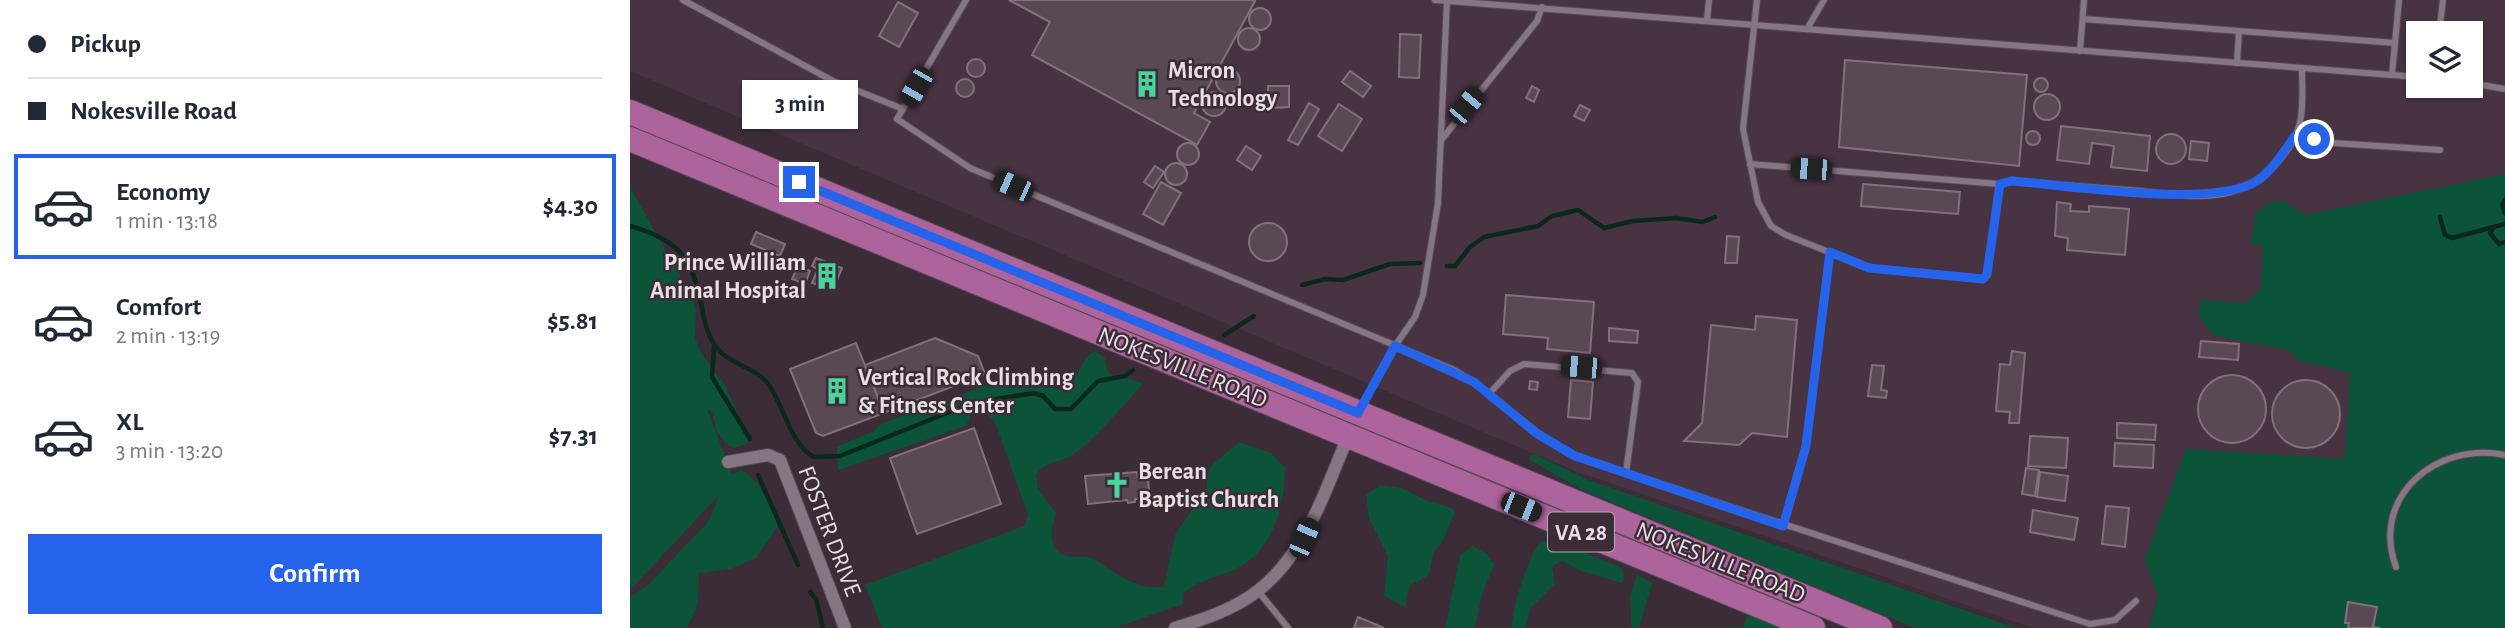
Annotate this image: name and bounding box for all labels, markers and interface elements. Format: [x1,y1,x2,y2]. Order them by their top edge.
map controls [2406,21,2483,98]
button: layers [2406,21,2483,98]
text: Pickup [70,31,141,57]
place label: Micron Technology [1168,59,1278,111]
car [897,64,936,110]
building icon: Micron Technology [1132,69,1162,99]
callout: 3 min [741,80,857,130]
car [1445,83,1488,129]
text: 3 min [775,93,825,116]
text: Nokesville Road [70,98,237,124]
route start [2298,123,2330,155]
car [1790,157,1833,181]
route end [783,166,815,198]
car [990,168,1037,204]
icon: car [32,175,95,238]
text: Economy [116,179,210,205]
text: $4.30 [543,193,598,219]
text: 1 min · 13:18 [116,210,218,233]
place label: Prince William Animal Hospital [650,251,806,303]
building icon: Prince William Animal Hospital [812,261,842,291]
icon: car [32,290,95,353]
text: Comfort [116,294,201,320]
text: $5.81 [547,308,598,334]
street label: NOKESVILLE ROAD [1095,323,1271,413]
text: 2 min · 13:19 [116,325,220,348]
car [1560,355,1603,379]
place label: Vertical Rock Climbing & Fitness Center [858,366,1074,418]
building icon: Vertical Rock Climbing & Fitness Center [822,376,852,406]
icon: car [32,405,95,468]
text: XL [116,409,143,435]
text: $7.31 [549,423,598,449]
text: 3 min · 13:20 [116,440,223,463]
place label: Berean Baptist Church [1138,460,1279,512]
street label: FOSTER DRIVE [793,463,865,600]
church icon: Berean Baptist Church [1102,470,1132,500]
car [1498,489,1545,525]
road number: VA 28 [1548,512,1614,552]
car [1287,515,1322,561]
street label: NOKESVILLE ROAD [1633,518,1809,608]
button: Confirm [28,534,602,614]

